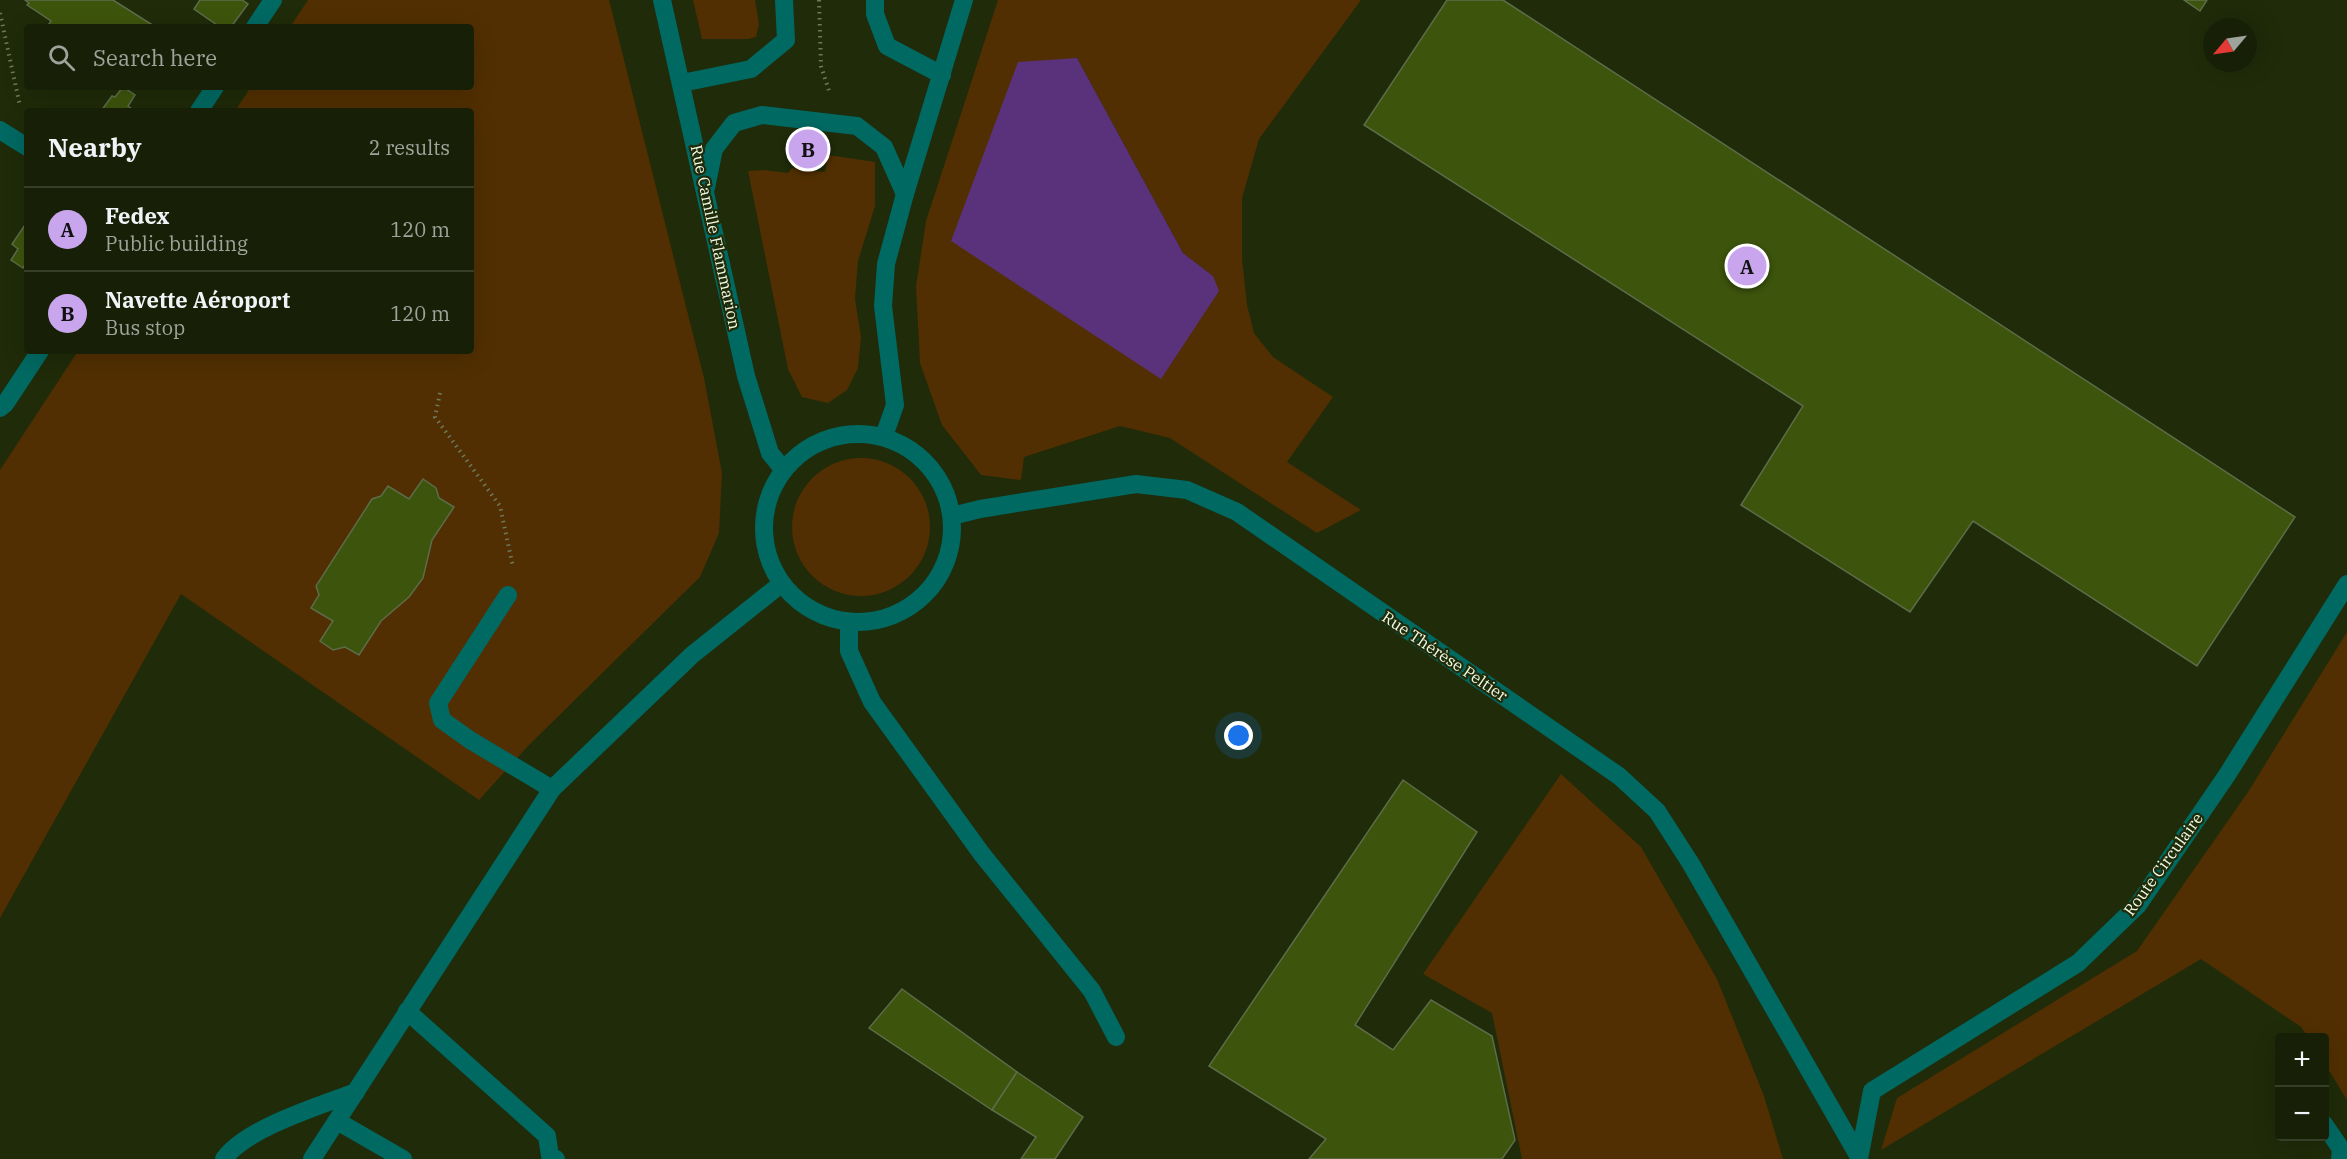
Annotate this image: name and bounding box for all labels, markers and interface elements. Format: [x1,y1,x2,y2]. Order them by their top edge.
north arrow [2203,18,2257,72]
search box [24,24,474,90]
icon: search [45,41,78,74]
text: Search here [93,43,217,72]
pin: B [788,126,828,172]
text: Nearby [48,130,142,164]
text: 2 results [369,134,450,161]
street label: Rue Camille Flammarion [687,143,745,331]
text: Fedex [105,201,169,230]
text: A [61,216,74,243]
text: 120 m [390,216,450,243]
text: Public building [105,230,248,257]
pin: A [1728,244,1766,288]
text: Navette Aéroport [105,285,290,314]
text: B [60,300,75,327]
text: 120 m [390,300,450,327]
text: Bus stop [105,314,185,341]
street label: Rue Thérèse Peltier [1378,607,1512,705]
your location [1224,721,1253,750]
street label: Route Circulaire [2119,809,2207,919]
map controls [2275,1033,2329,1141]
button: + [2275,1033,2329,1087]
button: − [2275,1087,2329,1141]

